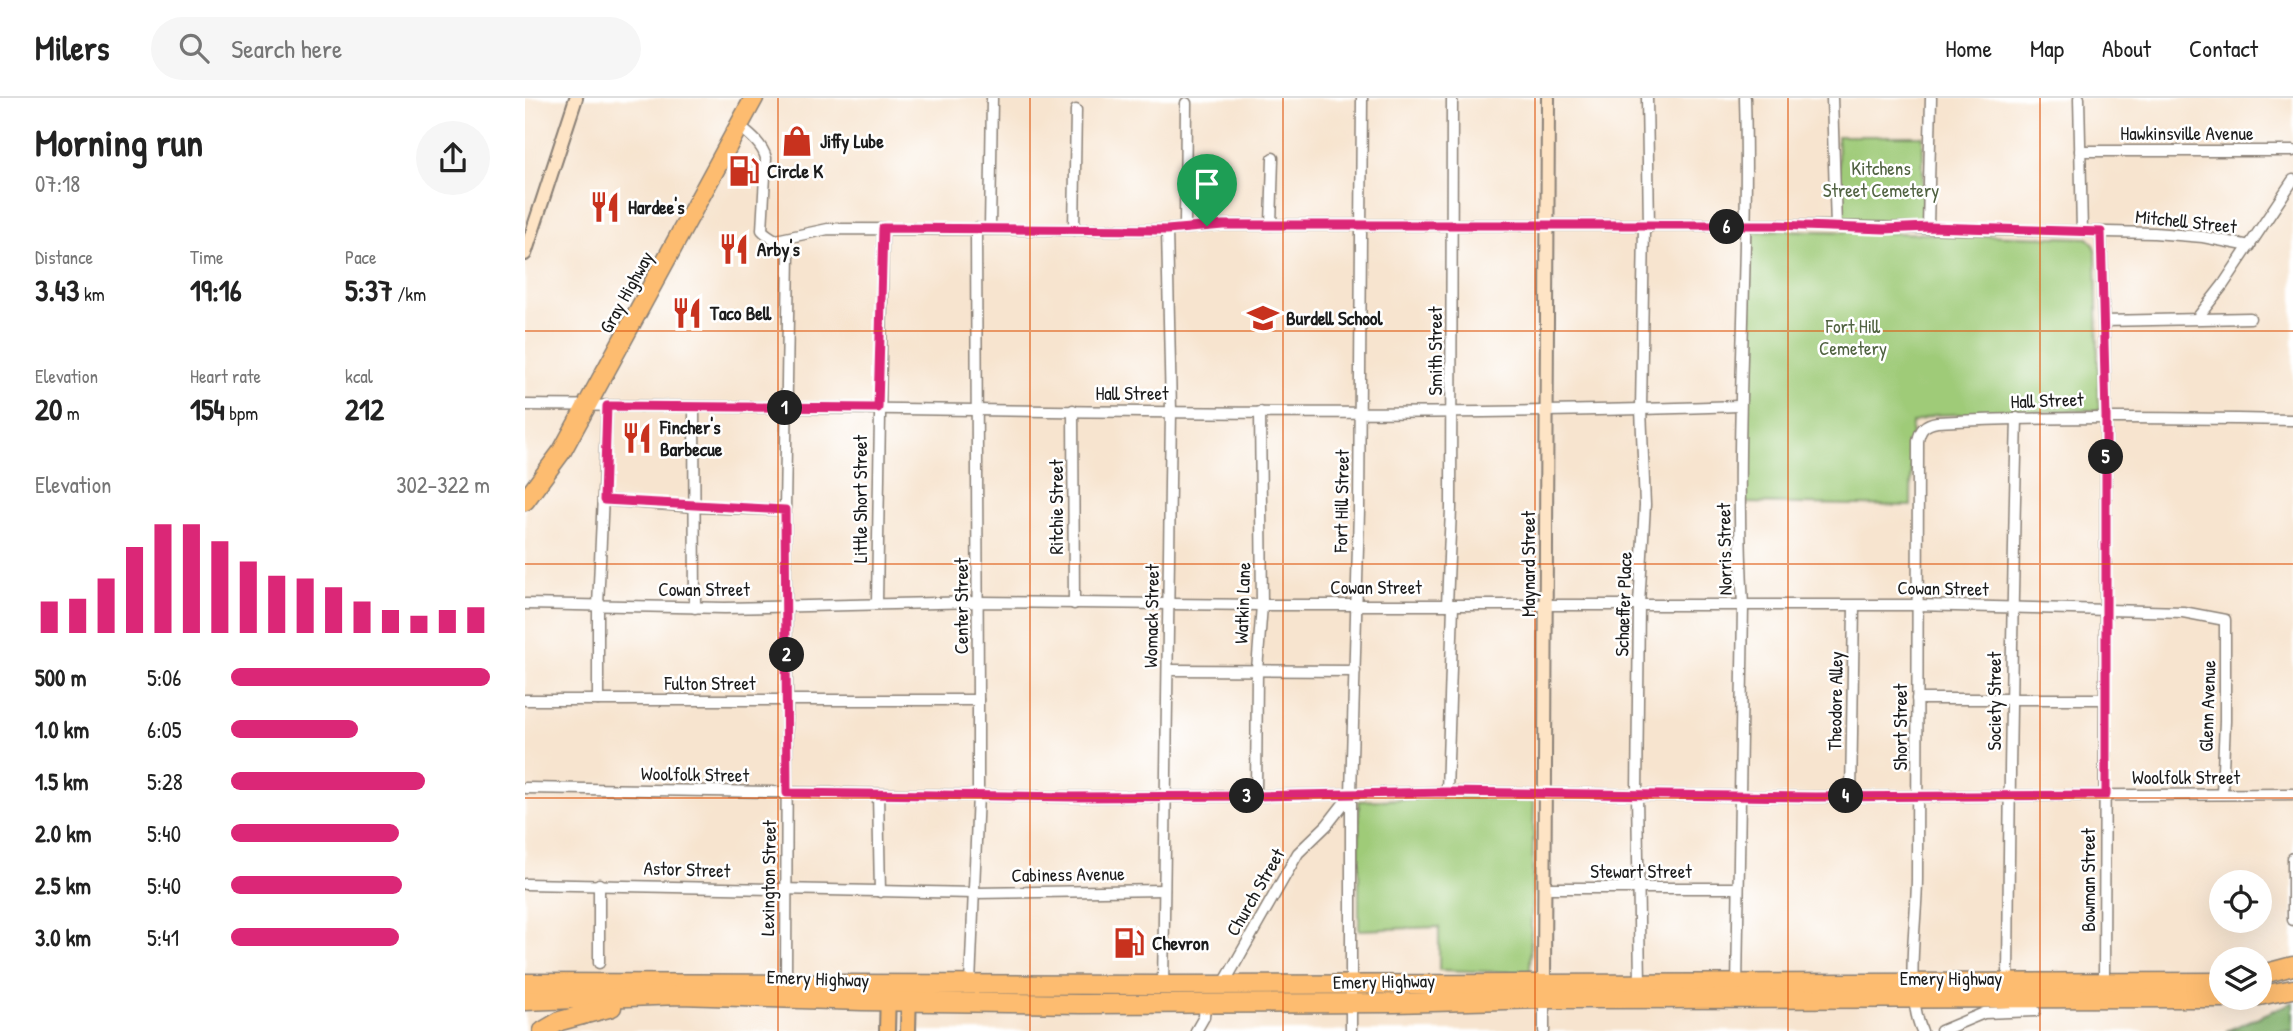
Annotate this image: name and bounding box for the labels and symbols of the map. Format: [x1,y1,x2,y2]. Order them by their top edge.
street label: Hawkinsville Avenue [2120,120,2254,146]
shop icon: Jiffy Lube [780,124,814,158]
place label: Jiffy Lube [820,128,884,155]
fuel station icon: Circle K [727,154,761,188]
pin [1177,154,1237,226]
park label: Kitchens Street Cemetery [1823,155,1939,203]
place label: Circle K [767,158,823,184]
restaurant icon: Hardee's [588,190,622,224]
place label: Hardee's [628,194,685,220]
street label: Mitchell Street [2134,203,2238,239]
pin: 6 [1709,209,1745,244]
restaurant icon: Arby's [717,232,751,266]
place label: Arby's [757,236,801,263]
street label: Gray Highway [593,246,659,338]
restaurant icon: Taco Bell [670,296,704,330]
place label: Taco Bell [709,300,772,326]
school or university icon: Burdell School [1246,301,1280,335]
place label: Burdell School [1286,305,1383,331]
street label: Smith Street [1422,306,1448,396]
park label: Fort Hill Cemetery [1819,313,1887,361]
street label: Hall Street [1095,380,1169,406]
street label: Hall Street [2010,386,2084,414]
pin: 1 [768,390,803,426]
place label: Fincher's Barbecue [659,414,723,462]
restaurant icon: Fincher's Barbecue [620,421,654,455]
street label: Little Short Street [847,434,873,563]
pin: 5 [2089,440,2123,474]
street label: Fort Hill Street [1327,449,1355,554]
street label: Ritchie Street [1043,459,1069,555]
street label: Norris Street [1710,502,1738,596]
street label: Maynard Street [1515,510,1541,617]
street label: Schaeffer Place [1608,551,1638,657]
street label: Center Street [948,557,974,654]
street label: Watkin Lane [1228,561,1256,644]
street label: Womack Street [1137,564,1165,668]
street label: Cowan Street [1330,574,1422,600]
street label: Cowan Street [1897,574,1989,602]
street label: Cowan Street [658,576,750,602]
pin: 2 [769,638,805,672]
street label: Theodore Alley [1821,651,1849,751]
street label: Society Street [1981,651,2007,750]
street label: Glenn Avenue [2192,659,2222,752]
street label: Fulton Street [663,670,756,696]
street label: Short Street [1887,683,1913,770]
street label: Woolfolk Street [641,760,750,788]
street label: Woolfolk Street [2132,764,2241,790]
pin: 3 [1229,778,1265,814]
pin: 4 [1829,778,1863,814]
street label: Lexington Street [754,819,782,936]
street label: Bowman Street [2075,828,2101,932]
street label: Church Street [1219,843,1291,941]
street label: Astor Street [643,854,731,884]
street label: Stewart Street [1590,858,1692,884]
street label: Cabiness Avenue [1011,860,1125,888]
fuel station icon: Chevron [1112,926,1146,960]
place label: Chevron [1152,930,1210,956]
street label: Emery Highway [766,963,870,993]
street label: Emery Highway [1900,965,2002,991]
street label: Emery Highway [1333,967,1435,995]

